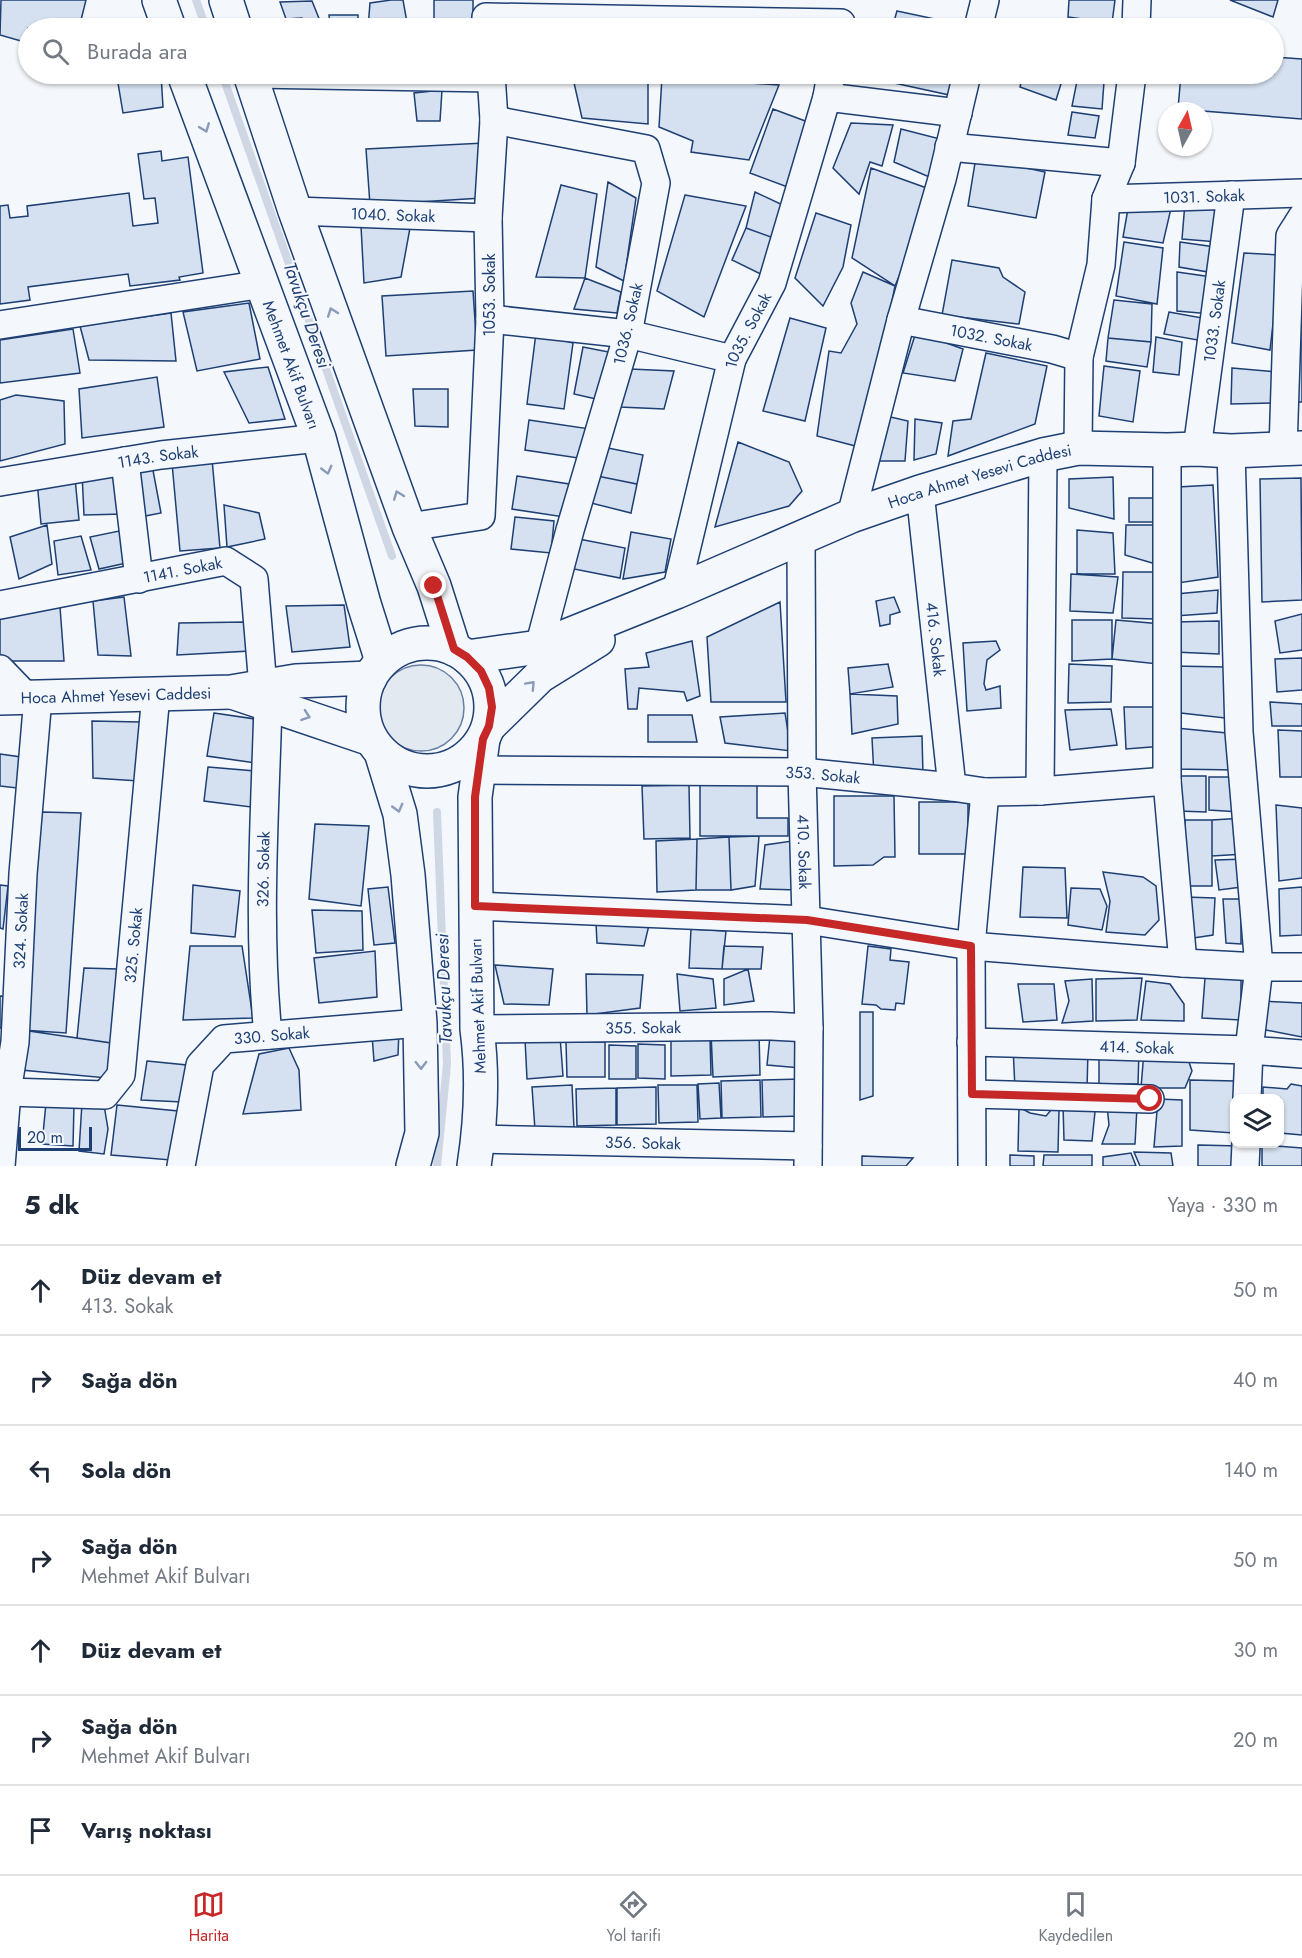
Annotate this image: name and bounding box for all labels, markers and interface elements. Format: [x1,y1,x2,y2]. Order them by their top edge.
search box [18,18,1284,84]
icon: search [39,35,72,68]
text: Burada ara [87,35,187,67]
north arrow [1158,102,1212,156]
one-way arrow [197,122,210,133]
street label: 1031. Sokak [1163,183,1246,209]
street label: 1040. Sokak [350,202,437,228]
street label: 1053. Sokak [478,252,501,337]
water label: Tavukçu Deresi [277,258,337,372]
street label: 1033. Sokak [1197,278,1231,364]
street label: 1036. Sokak [607,280,649,367]
street label: 1035. Sokak [719,287,777,371]
street label: Mehmet Akif Bulvarı [257,297,326,432]
one-way arrow [326,307,339,318]
street label: 1032. Sokak [948,318,1036,357]
street label: Hoca Ahmet Yesevi Caddesi [885,438,1073,514]
street label: 1143. Sokak [116,439,200,474]
one-way arrow [320,464,332,475]
one-way arrow [392,490,405,501]
street label: 1141. Sokak [141,550,225,588]
route end [420,572,446,598]
street label: 416. Sokak [920,601,952,678]
street label: Hoca Ahmet Yesevi Caddesi [20,681,212,709]
one-way arrow [524,681,535,692]
one-way arrow [300,709,311,722]
street label: 353. Sokak [785,760,862,789]
one-way arrow [390,803,403,813]
street label: 410. Sokak [792,814,817,891]
street label: 326. Sokak [251,830,275,907]
street label: 324. Sokak [7,891,34,970]
street label: 325. Sokak [118,905,148,984]
water label: Tavukçu Deresi [429,933,459,1045]
street label: Mehmet Akif Bulvarı [464,938,492,1074]
street label: 355. Sokak [605,1015,682,1039]
street label: 330. Sokak [233,1020,311,1050]
street label: 414. Sokak [1099,1034,1176,1059]
one-way arrow [415,1060,427,1069]
route start [1136,1085,1162,1111]
map controls [1230,1094,1284,1148]
button: layers [1230,1094,1284,1148]
scale bar [18,1124,92,1152]
text: 20 m [27,1126,63,1149]
street label: 356. Sokak [605,1130,682,1155]
text: 5 dk [24,1186,80,1224]
text: Yaya · 330 m [1167,1191,1278,1220]
text: Düz devam et [81,1260,221,1292]
icon: ahead [24,1274,57,1307]
text: 50 m [1233,1276,1278,1305]
text: 413. Sokak [81,1292,173,1321]
icon: right [24,1364,57,1397]
text: Sağa dön [81,1364,178,1396]
text: 40 m [1233,1366,1278,1395]
icon: left [24,1454,57,1487]
text: Sola dön [81,1454,171,1486]
text: 140 m [1224,1456,1278,1485]
text: Sağa dön [81,1530,178,1562]
icon: right [24,1544,57,1577]
text: 50 m [1233,1546,1278,1575]
text: Mehmet Akif Bulvarı [81,1562,250,1591]
icon: ahead [24,1634,57,1667]
text: Düz devam et [81,1634,221,1666]
text: 30 m [1233,1636,1278,1665]
text: Sağa dön [81,1710,178,1742]
icon: right [24,1724,57,1757]
text: 20 m [1233,1726,1278,1755]
text: Mehmet Akif Bulvarı [81,1742,250,1771]
icon: arrive [24,1814,57,1847]
text: Varış noktası [81,1814,212,1846]
tab: Harita [189,1888,229,1947]
tab: Yol tarifi [607,1888,661,1947]
tab: Kaydedilen [1039,1888,1113,1947]

